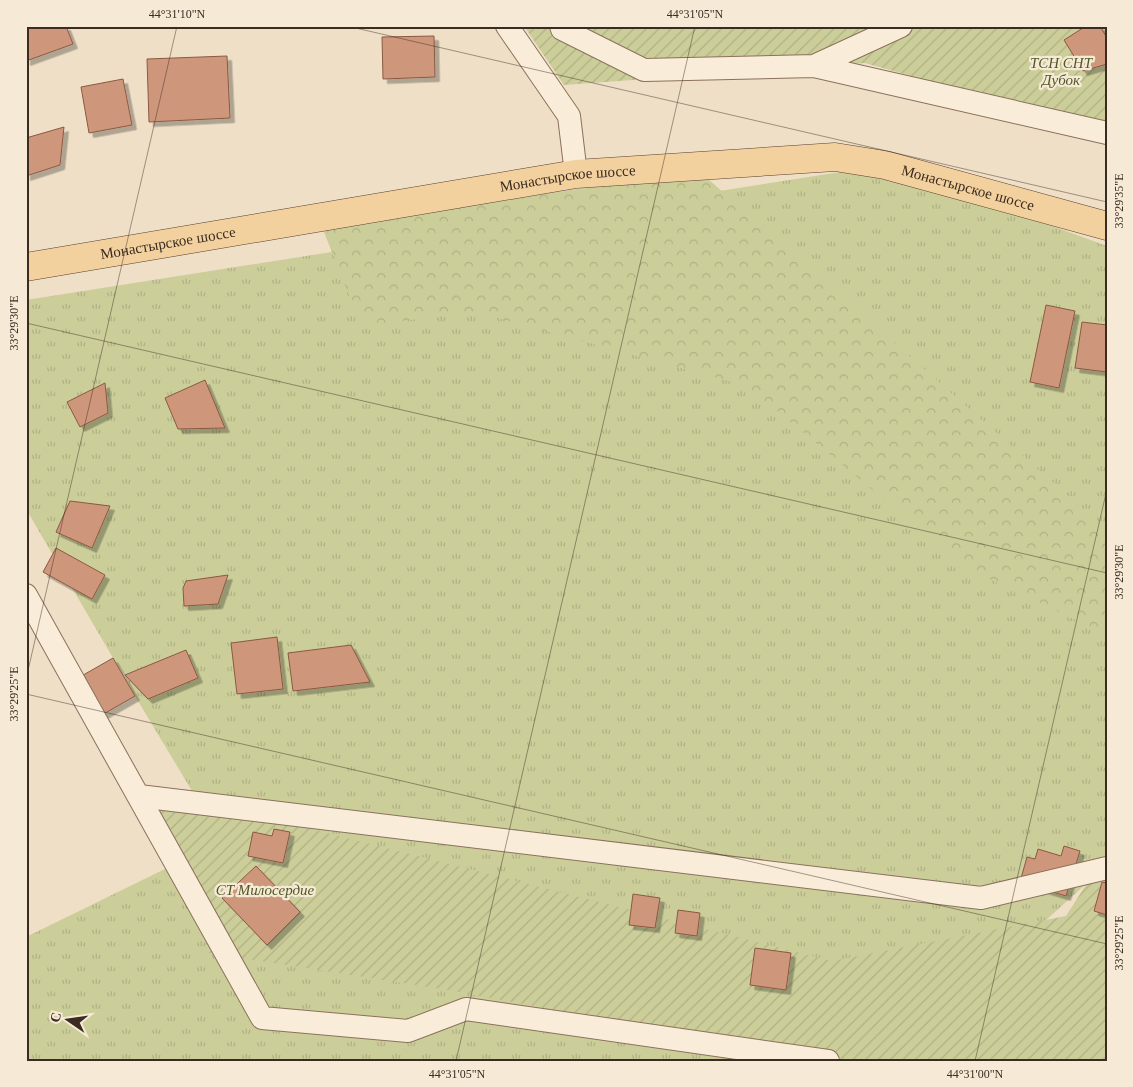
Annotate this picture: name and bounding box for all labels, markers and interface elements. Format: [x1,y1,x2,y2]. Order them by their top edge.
text: 44°31'10"N [149,7,206,21]
text: 44°31'05"N [667,7,724,21]
park label: ТСН СНТ Дубок [1030,55,1094,88]
street label: Монастырское шоссе [498,162,636,195]
street label: Монастырское шоссе [900,162,1036,214]
text: 33°29'35"E [1112,173,1126,229]
street label: Монастырское шоссе [99,224,237,262]
text: 33°29'30"E [7,295,21,351]
text: 33°29'30"E [1112,544,1126,600]
text: 33°29'25"E [7,666,21,722]
park label: СТ Милосердие [216,882,315,898]
text: 33°29'25"E [1112,915,1126,971]
north arrow [42,994,92,1044]
text: С [47,1011,64,1024]
text: 44°31'05"N [429,1067,486,1081]
text: 44°31'00"N [947,1067,1004,1081]

